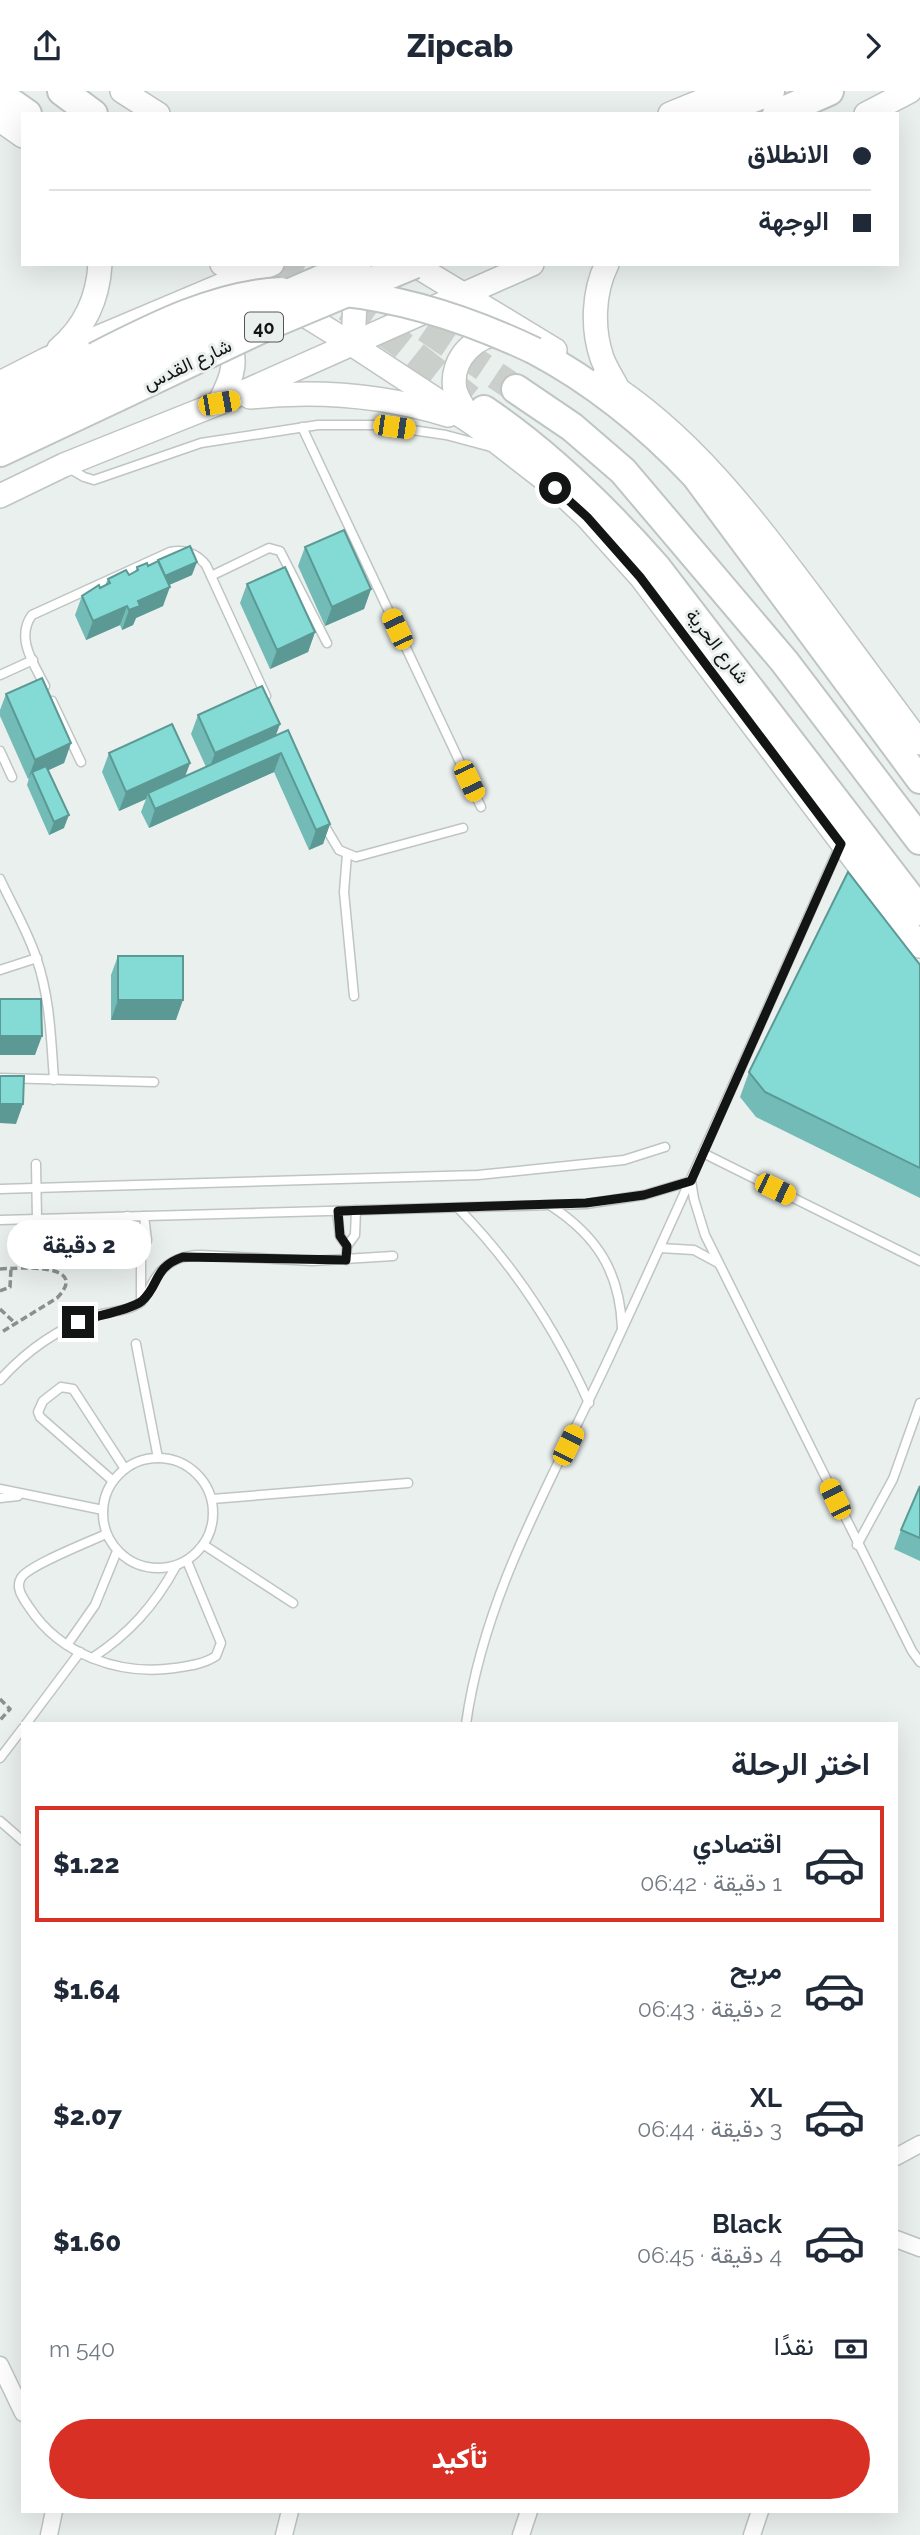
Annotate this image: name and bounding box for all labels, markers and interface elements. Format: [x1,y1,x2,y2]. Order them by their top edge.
icon: share [28,27,66,65]
text: Zipcab [407,27,513,64]
icon: forward [854,27,892,65]
text: الانطلاق [747,139,829,169]
text: الوجهة [758,206,829,236]
road number: 40 [245,313,283,341]
street label: شارع القدس [139,334,236,396]
car [197,389,242,417]
car [372,414,417,440]
route start [539,472,571,504]
street label: شارع الحرية [680,604,754,689]
car [379,606,416,652]
car [451,758,488,804]
car [752,1170,799,1208]
callout: 2 دقيقة [6,1221,150,1269]
text: 2 دقيقة [42,1231,116,1258]
route end [62,1306,94,1338]
car [550,1422,587,1468]
car [817,1476,854,1522]
text: اختر الرحلة [731,1745,870,1782]
text: اقتصادي [693,1829,782,1859]
icon: car [803,1833,866,1896]
text: $1.22 [53,1849,120,1879]
text: 1 دقيقة · 06:42 [640,1869,782,1896]
text: مريح [730,1955,782,1985]
icon: car [803,1959,866,2022]
text: $1.64 [53,1975,120,2005]
text: 2 دقيقة · 06:43 [638,1995,782,2022]
text: XL [750,2083,782,2113]
icon: car [803,2085,866,2148]
text: $2.07 [53,2101,122,2131]
text: 3 دقيقة · 06:44 [637,2115,782,2142]
text: Black [712,2209,782,2239]
icon: car [803,2211,866,2274]
text: $1.60 [53,2227,121,2257]
text: 4 دقيقة · 06:45 [637,2241,782,2268]
icon: cash [832,2330,870,2368]
text: نقدًا [774,2331,814,2361]
text: 540 m [49,2335,115,2362]
button: تأكيد [49,2419,870,2499]

